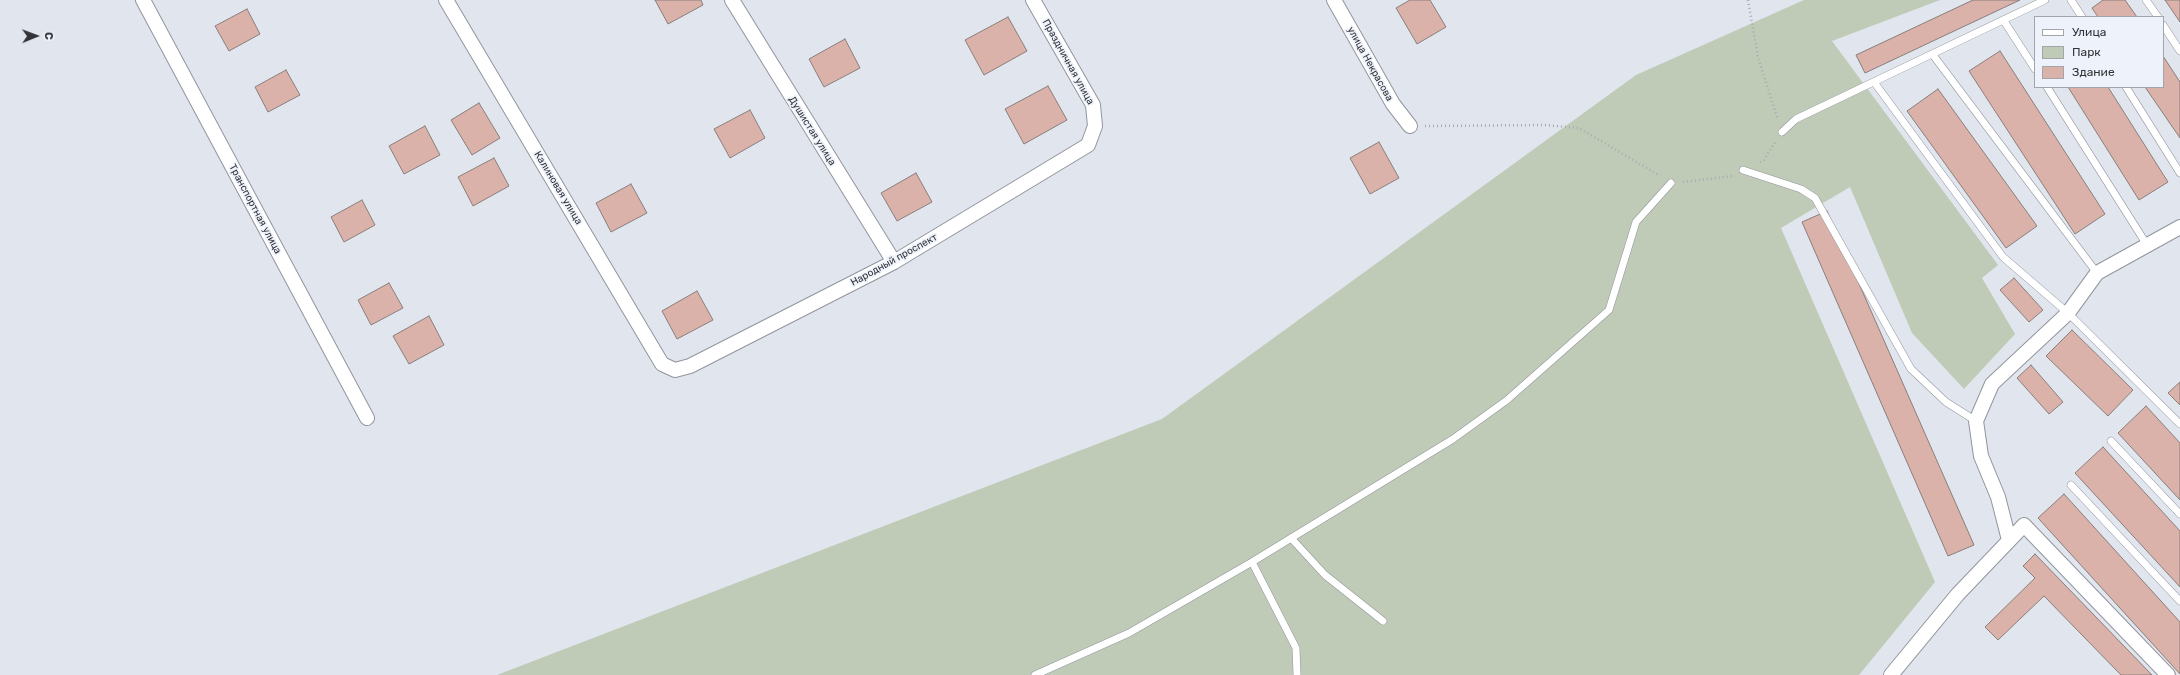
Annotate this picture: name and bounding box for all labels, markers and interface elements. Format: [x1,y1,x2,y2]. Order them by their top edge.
north arrow [16,16,56,56]
legend [2034,16,2164,88]
street label: Праздничная улица [1040,17,1096,107]
street label: улица Некрасова [1345,25,1395,103]
text: Улица [2072,25,2106,39]
text: С [42,32,55,40]
text: Парк [2072,45,2101,59]
text: Здание [2072,65,2115,79]
street label: Душистая улица [786,94,838,168]
street label: Калиновая улица [531,149,585,227]
street label: Транспортная улица [226,162,284,256]
street label: Народный проспект [849,231,939,289]

